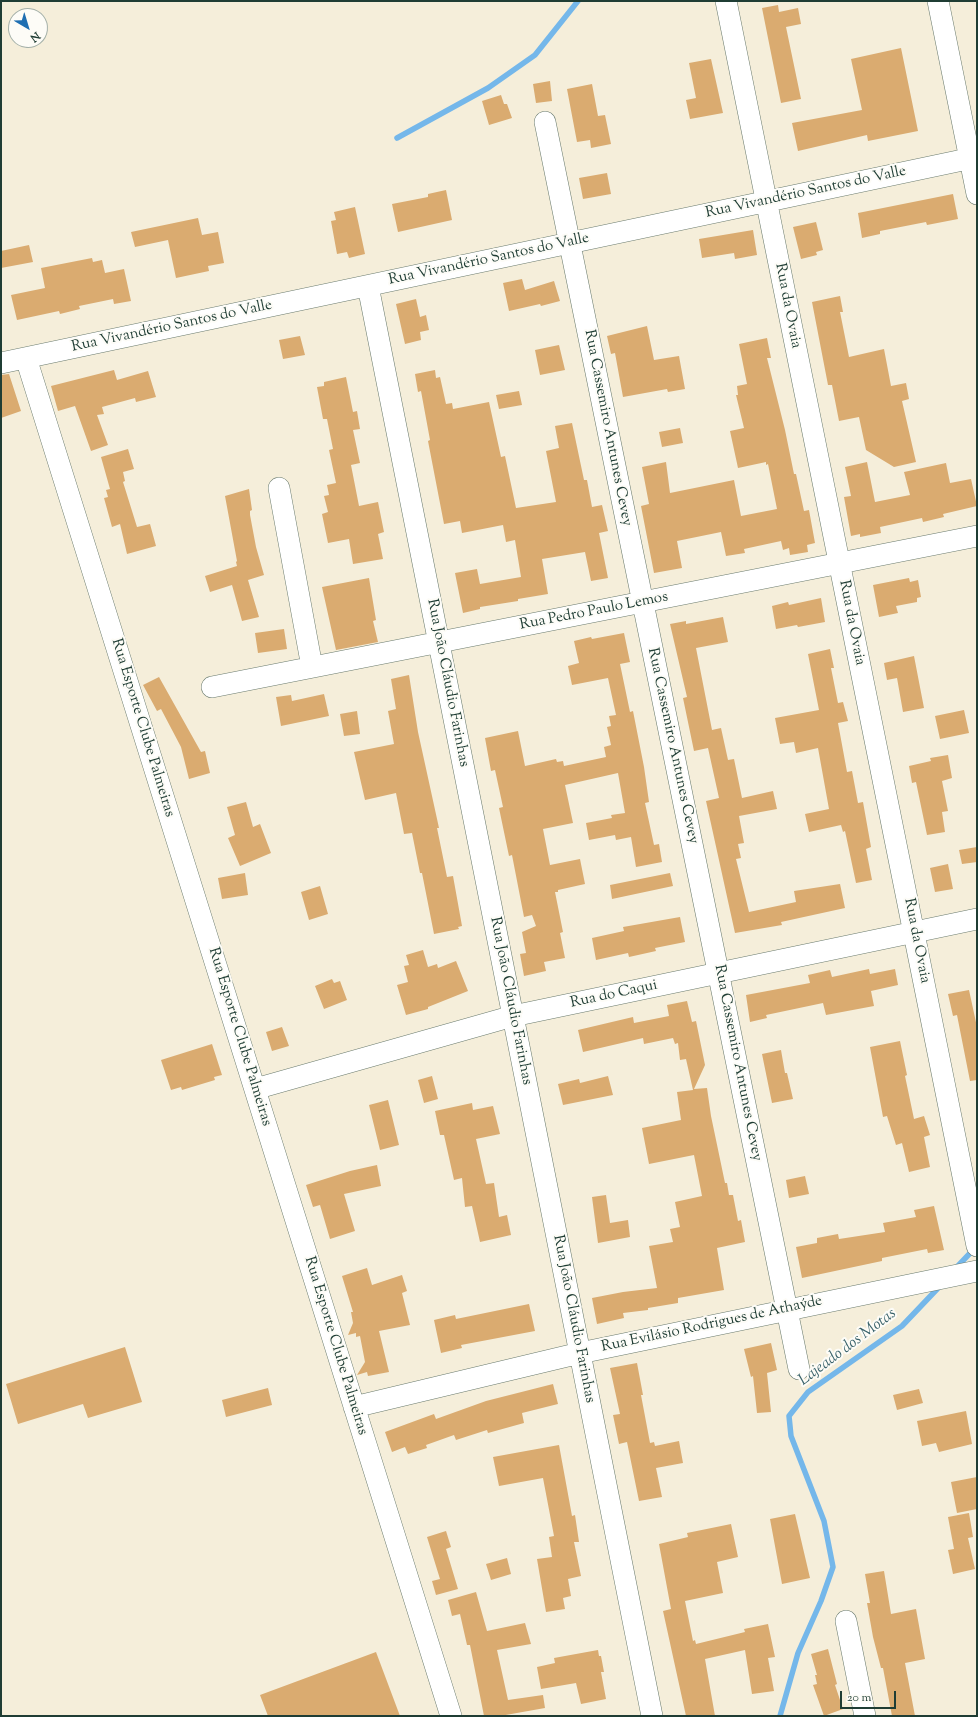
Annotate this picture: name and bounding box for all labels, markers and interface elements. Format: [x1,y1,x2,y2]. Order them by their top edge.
north arrow [8,8,48,48]
text: N [26,28,43,46]
street label: Rua Vivandério Santos do Valle [704,163,908,223]
street label: Rua Vivandério Santos do Valle [387,230,591,290]
street label: Rua da Ovaia [770,262,804,350]
street label: Rua Vivandério Santos do Valle [70,297,274,357]
street label: Rua Cassemiro Antunes Cevey [579,328,635,528]
street label: Rua da Ovaia [834,579,868,667]
street label: Rua Pedro Paulo Lemos [518,589,670,635]
street label: Rua João Cláudio Farinhas [422,598,472,768]
street label: Rua Esporte Clube Palmeiras [106,637,178,819]
street label: Rua Cassemiro Antunes Cevey [642,646,702,846]
street label: Rua da Ovaia [899,897,933,985]
street label: Rua João Cláudio Farinhas [485,916,535,1086]
street label: Rua Esporte Clube Palmeiras [203,946,275,1128]
street label: Rua Cassemiro Antunes Cevey [709,963,765,1163]
street label: Rua do Caqui [569,977,659,1013]
street label: Rua João Cláudio Farinhas [548,1234,598,1404]
street label: Rua Esporte Clube Palmeiras [299,1255,371,1437]
street label: Rua Evilásio Rodrigues de Athaýde [600,1293,824,1357]
water label: Lajeado dos Motas [795,1305,901,1391]
scale bar [842,1683,898,1709]
text: 20 m [847,1689,871,1707]

